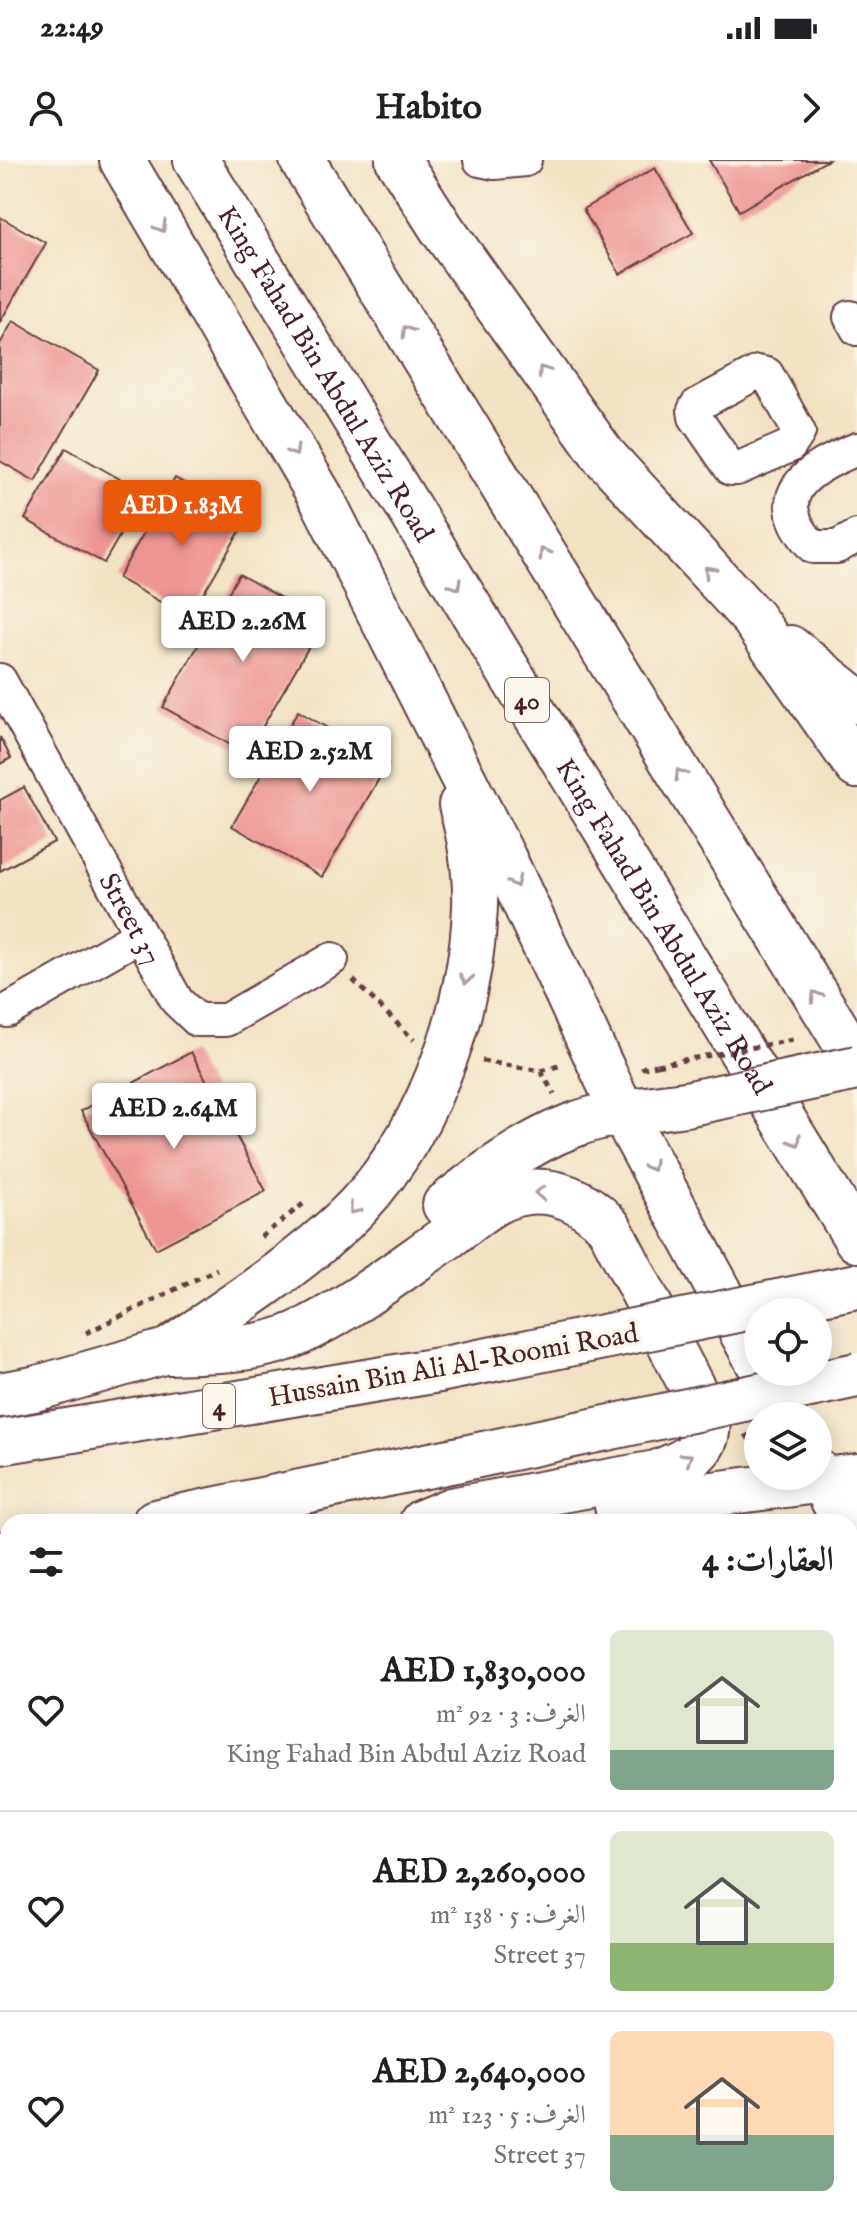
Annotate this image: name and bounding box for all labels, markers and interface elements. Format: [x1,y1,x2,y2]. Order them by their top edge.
text: 22:49 [40,9,104,47]
text: Habito [375,85,482,131]
icon: person [24,86,68,130]
icon: forward [789,86,833,130]
street label: King Fahad Bin Abdul Aziz Road [208,200,441,549]
one-way arrow [152,218,167,233]
one-way arrow [402,325,417,340]
one-way arrow [538,365,553,380]
one-way arrow [284,442,300,457]
pin: AED 1.83M [90,480,274,548]
text: AED 1.83M [121,489,243,522]
one-way arrow [538,547,553,562]
one-way arrow [704,565,718,580]
one-way arrow [446,576,462,591]
pin: AED 2.26M [151,596,335,664]
text: AED 2.26M [179,605,307,638]
road number: 40 [505,678,549,722]
pin: AED 2.52M [218,726,402,794]
text: AED 2.52M [247,735,373,768]
street label: King Fahad Bin Abdul Aziz Road [547,753,779,1102]
one-way arrow [674,768,690,783]
street label: Street 37 [90,867,168,971]
one-way arrow [505,873,521,888]
one-way arrow [458,972,475,985]
one-way arrow [810,990,826,1005]
pin: AED 2.64M [82,1083,266,1151]
text: AED 2.64M [110,1092,238,1125]
one-way arrow [787,1132,802,1147]
one-way arrow [642,1158,657,1173]
one-way arrow [533,1185,546,1202]
one-way arrow [349,1200,363,1215]
map controls [744,1298,832,1490]
button: locate [744,1298,832,1386]
street label: Hussain Bin Ali Al-Roomi Road [266,1317,641,1416]
road number: 4 [203,1384,235,1428]
button: layers [744,1402,832,1490]
one-way arrow [678,1452,692,1467]
text: العقارات: 4 [702,1539,834,1582]
icon: filters [24,1540,68,1584]
text: AED 1,830,000 [381,1650,586,1693]
icon: home [674,1662,770,1758]
icon: heart [24,1688,68,1732]
text: الغرف: 3 · 92 m² [436,1698,586,1731]
text: King Fahad Bin Abdul Aziz Road [226,1738,586,1771]
text: AED 2,260,000 [374,1851,586,1894]
icon: home [674,1863,770,1959]
icon: heart [24,1889,68,1933]
text: الغرف: 5 · 138 m² [430,1899,586,1932]
text: Street 37 [494,1939,586,1972]
text: AED 2,640,000 [373,2051,586,2094]
icon: home [674,2063,770,2159]
icon: heart [24,2089,68,2133]
text: الغرف: 5 · 123 m² [428,2099,586,2132]
text: Street 37 [494,2139,586,2172]

